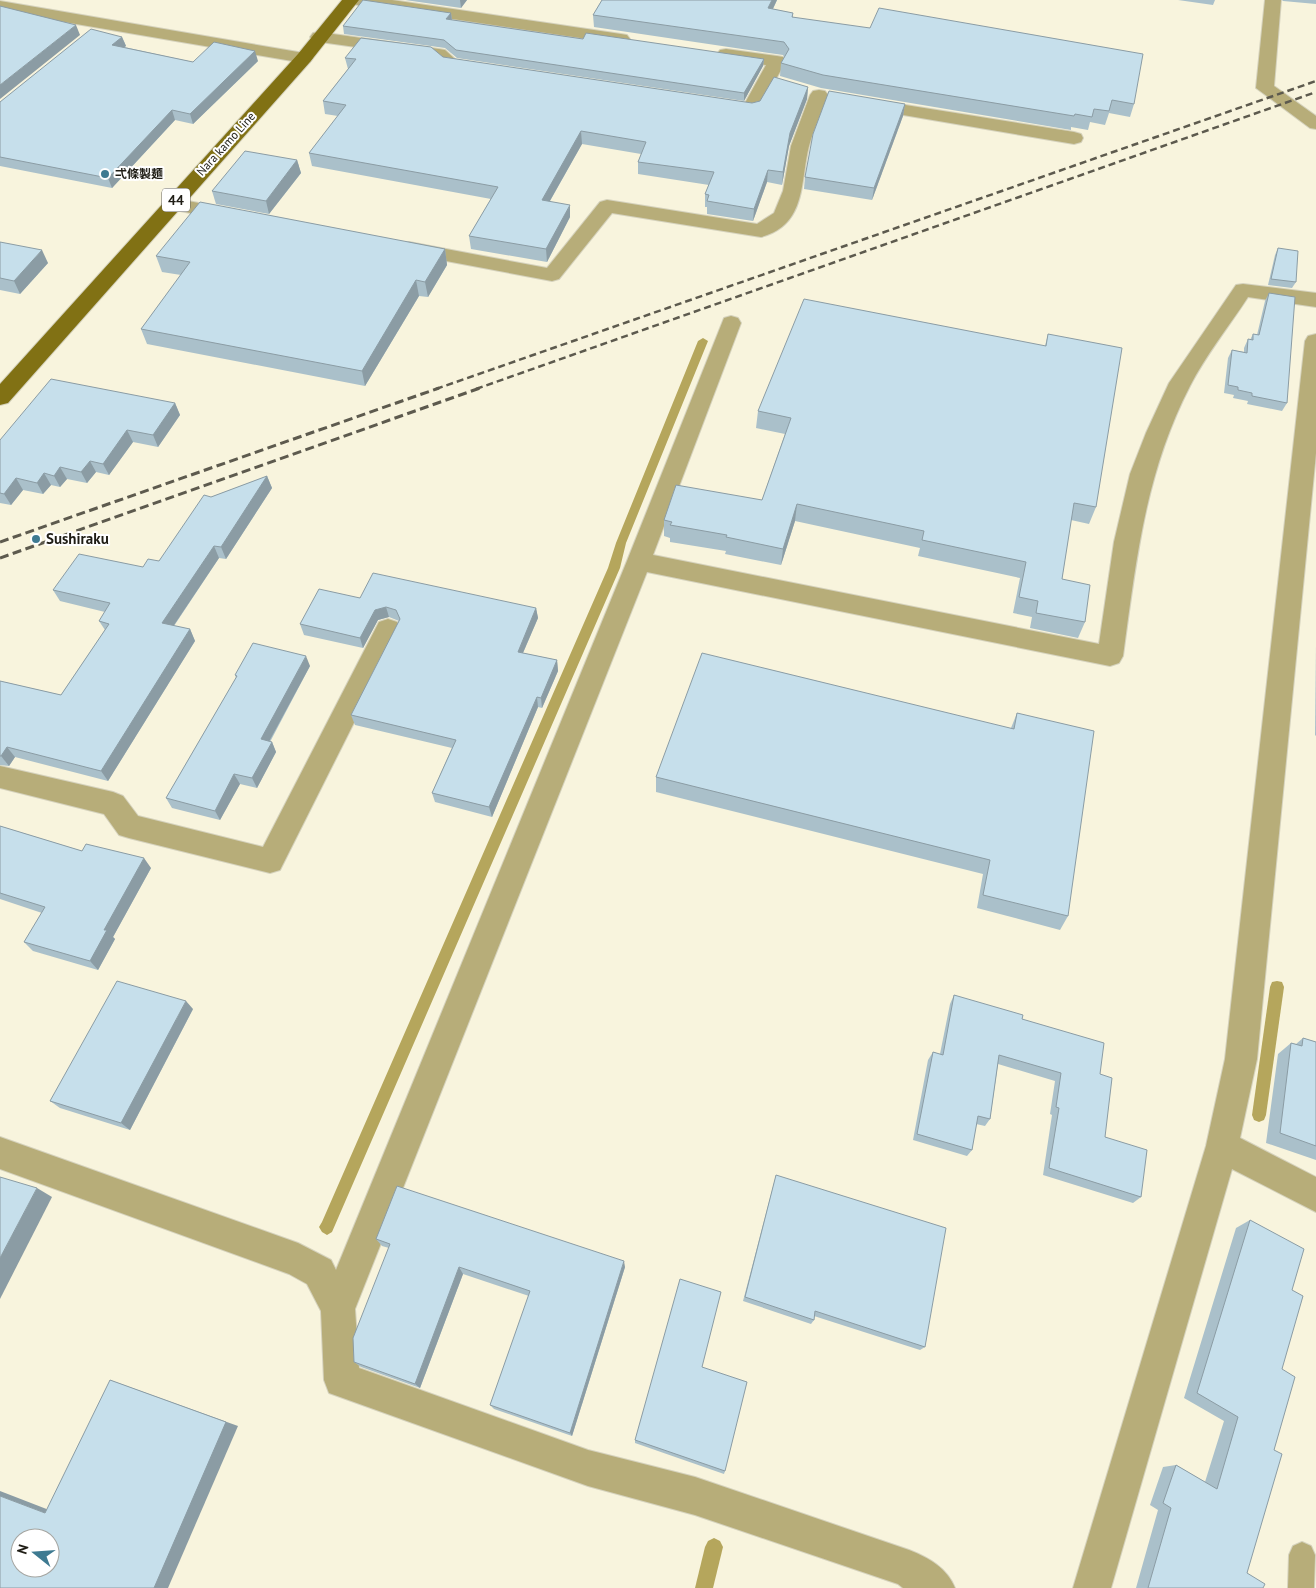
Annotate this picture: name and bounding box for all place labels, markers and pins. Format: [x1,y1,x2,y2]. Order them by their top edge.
place label: 弌條製麺 [115,166,163,181]
marker: 弌條製麺 [99,168,111,180]
place label: Sushiraku [46,529,109,548]
marker: Sushiraku [30,533,42,545]

